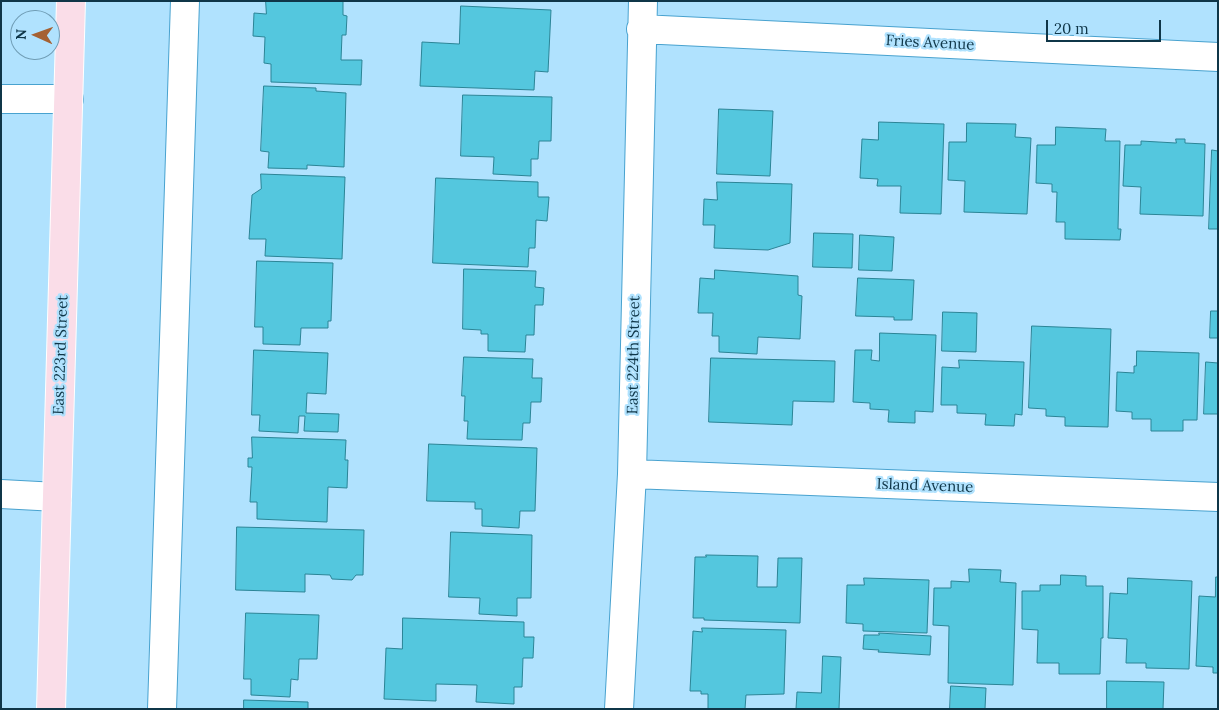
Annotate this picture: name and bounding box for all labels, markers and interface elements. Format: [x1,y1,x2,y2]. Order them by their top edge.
north arrow [10,10,60,60]
scale bar [1049,10,1164,42]
text: 20 m [1054,19,1089,38]
text: N [12,29,30,40]
street label: Fries Avenue [885,32,975,54]
street label: East 223rd Street [50,295,72,415]
street label: East 224th Street [624,295,644,415]
street label: Island Avenue [876,475,974,497]

